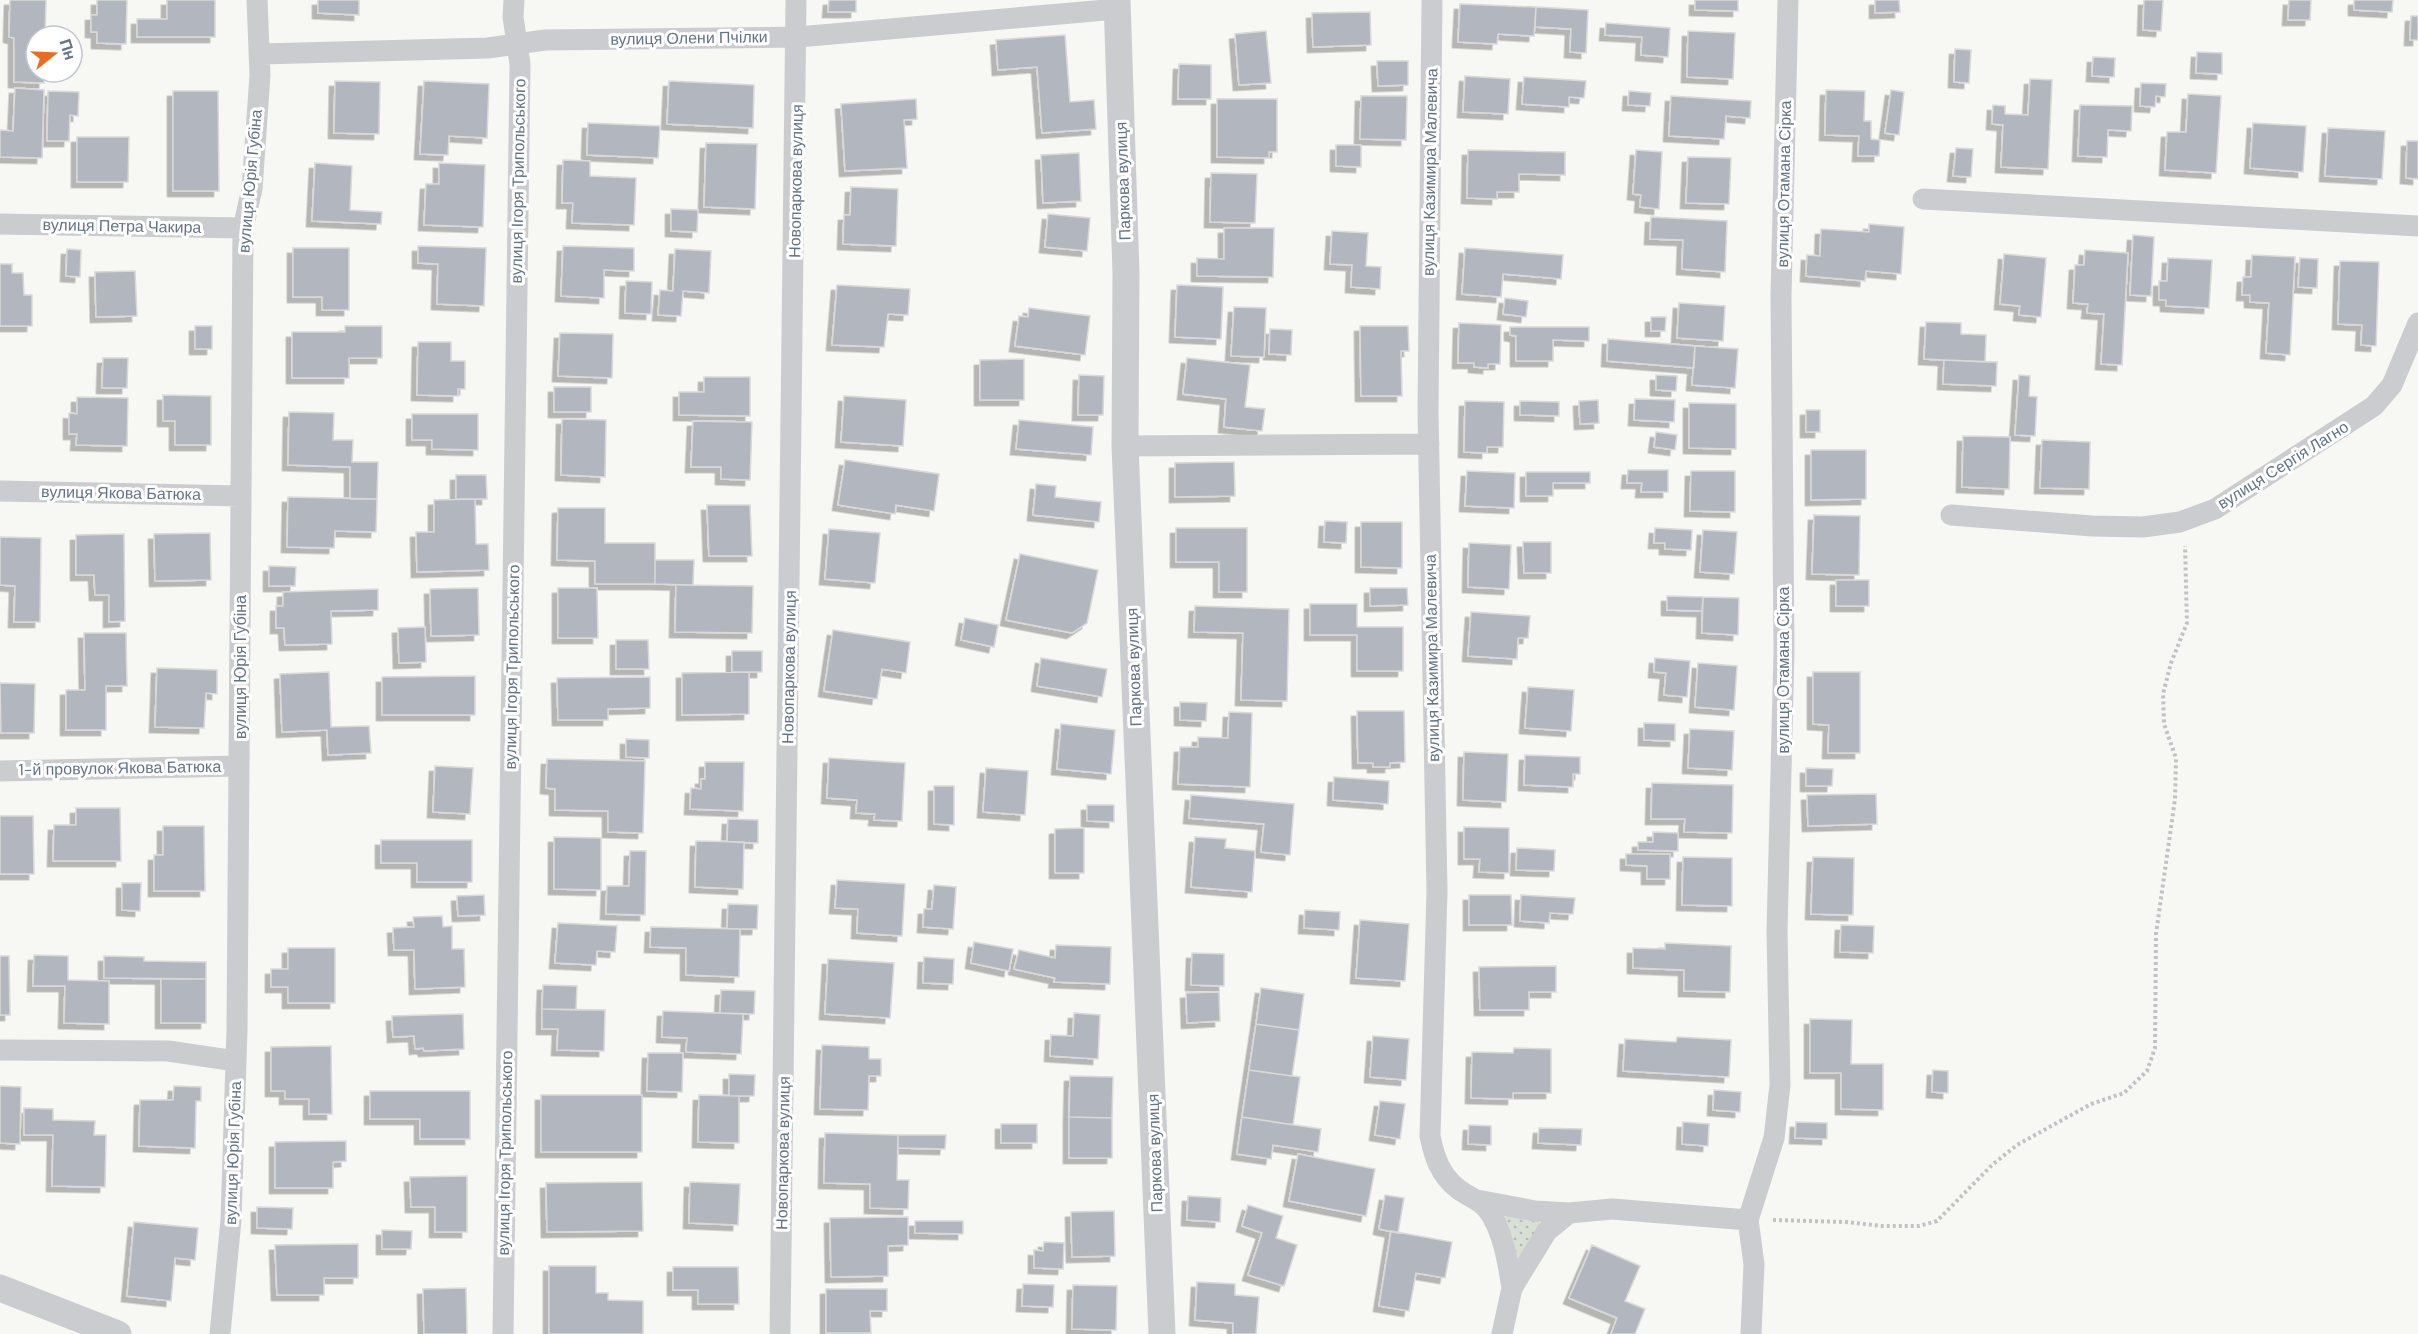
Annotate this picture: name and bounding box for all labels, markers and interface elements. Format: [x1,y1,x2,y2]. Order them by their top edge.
north arrow [24,24,84,84]
street label: вулиця Олени Пчілки [610,26,768,50]
text: Пн [55,36,81,63]
street label: вулиця Казимира Малевича [1418,68,1442,276]
street label: вулиця Ігоря Трипольського [506,78,530,284]
street label: вулиця Отамана Сірка [1772,100,1796,268]
street label: Новопаркова вулиця [784,104,808,258]
street label: вулиця Юрія Губіна [233,108,267,254]
street label: Паркова вулиця [1110,121,1136,241]
street label: вулиця Петра Чакира [42,214,202,238]
street label: вулиця Сергія Лагно [2213,416,2353,514]
street label: вулиця Якова Батюка [41,481,201,505]
street label: вулиця Казимира Малевича [1420,554,1444,762]
street label: вулиця Ігоря Трипольського [500,564,524,770]
street label: вулиця Отамана Сірка [1773,587,1794,753]
street label: Новопаркова вулиця [777,590,801,744]
street label: вулиця Юрія Губіна [230,595,251,739]
street label: Паркова вулиця [1121,607,1147,727]
street label: 1-й провулок Якова Батюка [19,756,222,780]
street label: вулиця Ігоря Трипольського [493,1050,517,1256]
street label: Новопаркова вулиця [771,1076,795,1230]
street label: вулиця Юрія Губіна [220,1081,246,1225]
street label: Паркова вулиця [1142,1093,1168,1213]

